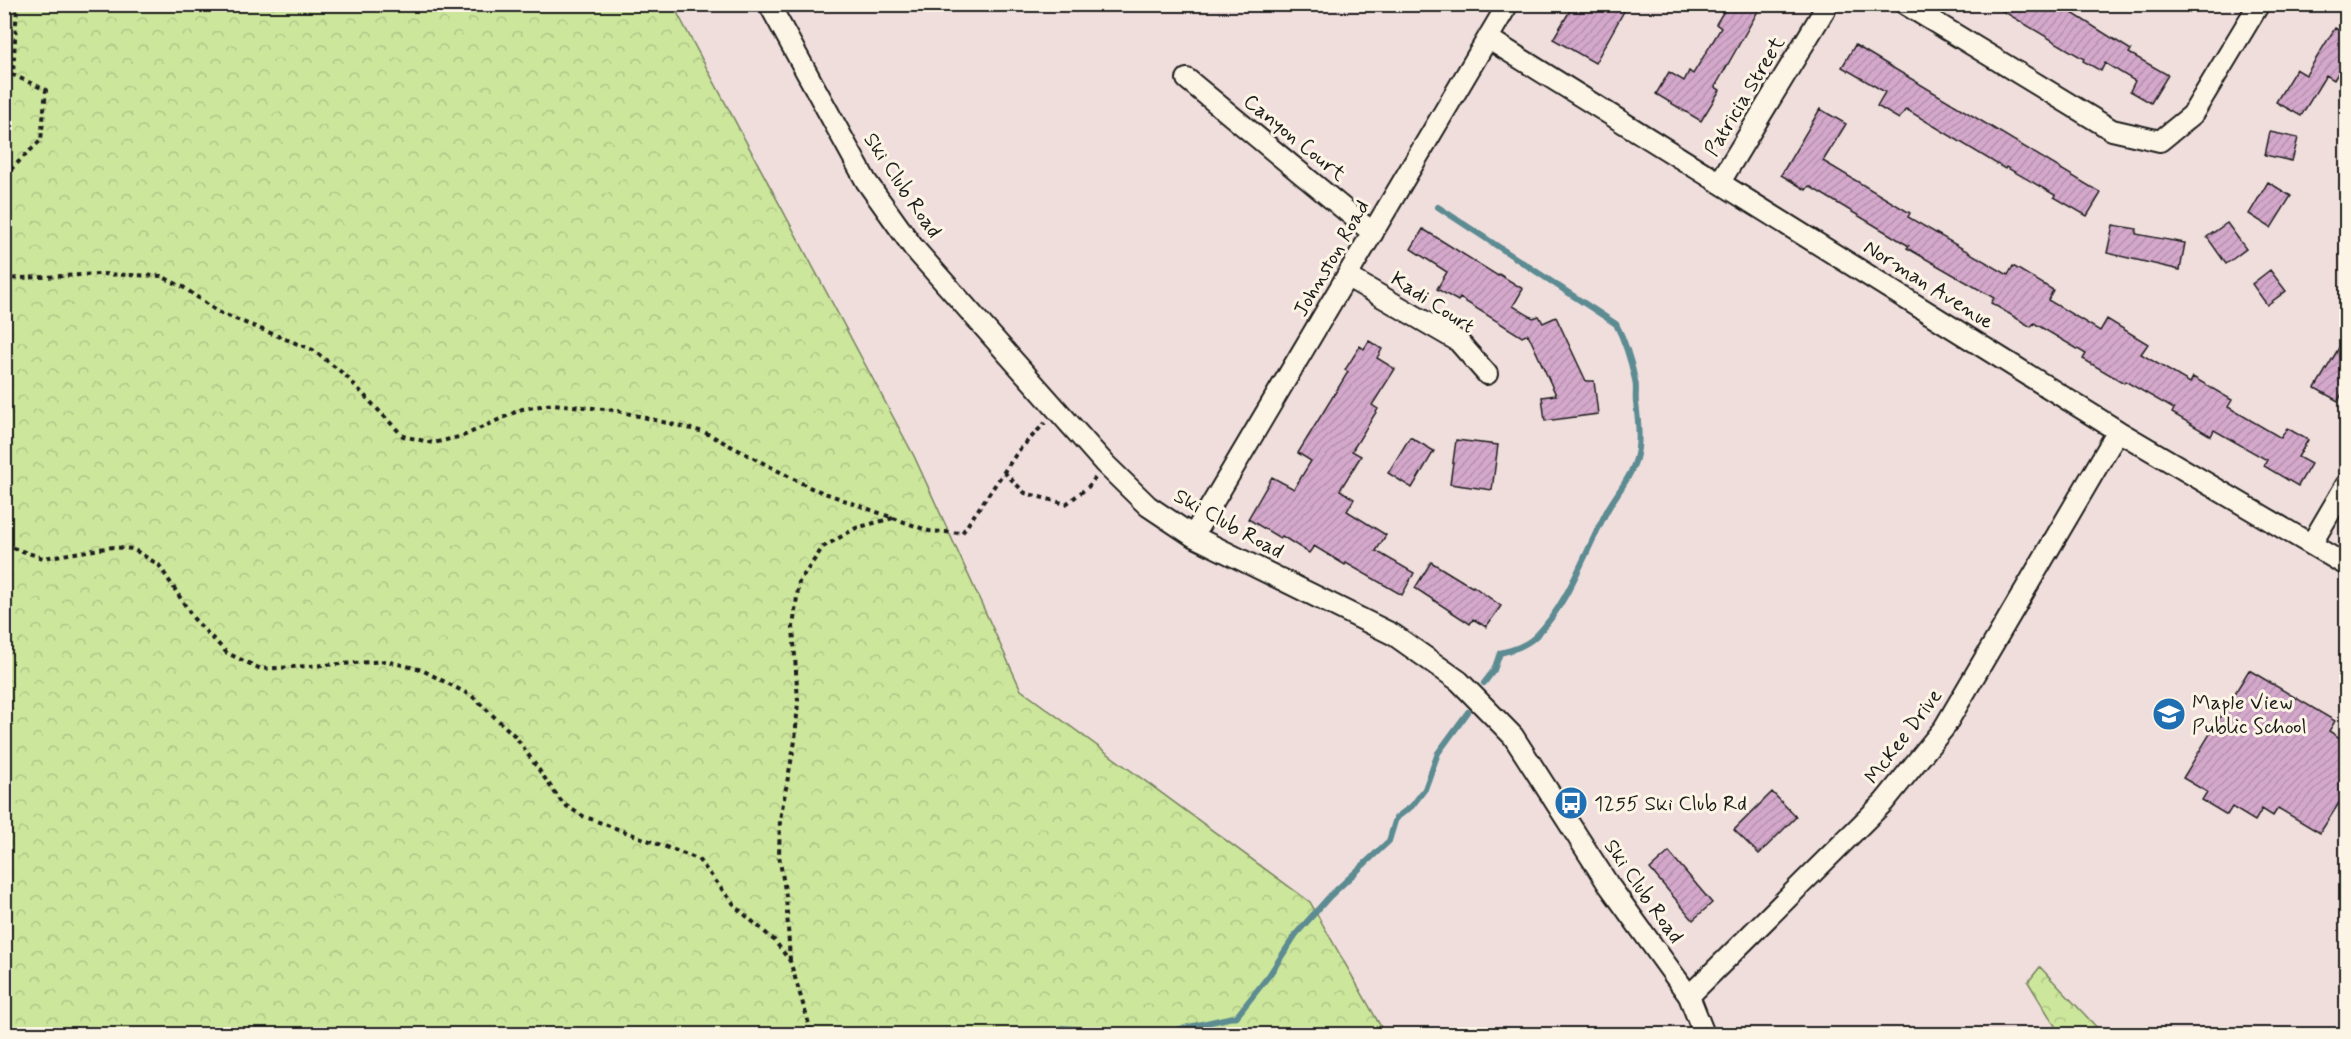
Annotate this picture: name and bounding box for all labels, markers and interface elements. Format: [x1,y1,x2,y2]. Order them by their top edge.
street label: Patricia Street [1698,31,1792,162]
street label: Canyon Court [1237,88,1352,188]
street label: Ski Club Road [857,127,948,244]
street label: Johnston Road [1287,195,1377,322]
street label: Norman Avenue [1858,234,1999,336]
street label: Kadi Court [1385,265,1480,341]
street label: Ski Club Road [1169,482,1288,566]
street label: McKee Drive [1859,683,1949,790]
place label: Maple View Public School [2192,689,2307,741]
school or university icon: Maple View Public School [2151,696,2187,732]
bus stop icon: 1255 Ski Club Rd [1553,785,1589,821]
place label: 1255 Ski Club Rd [1594,790,1747,818]
street label: Ski Club Road [1597,834,1689,949]

